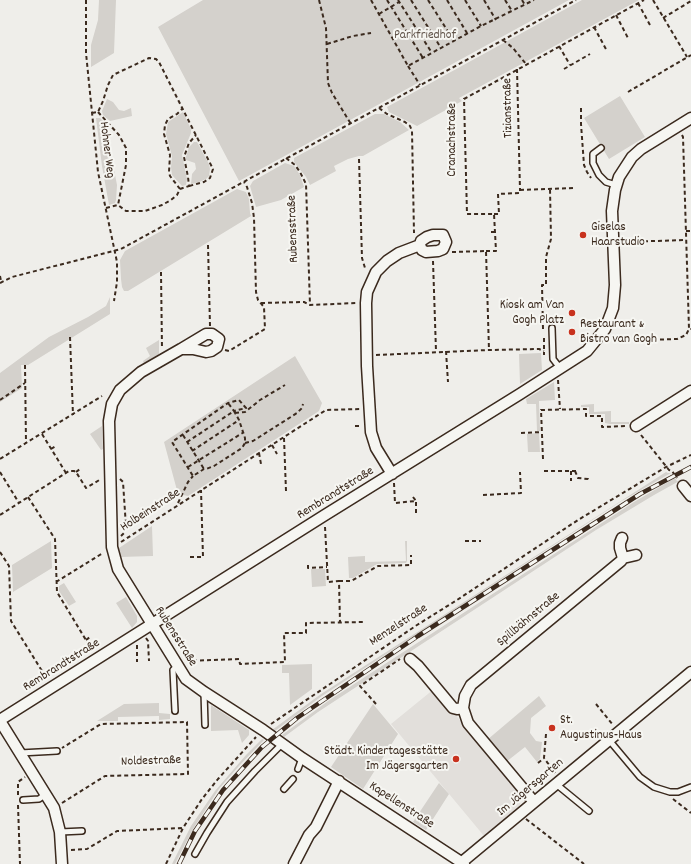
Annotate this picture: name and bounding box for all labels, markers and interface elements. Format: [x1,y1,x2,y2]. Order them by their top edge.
park label: Parkfriedhof [394,28,456,44]
street label: Tizianstraße [501,78,517,138]
street label: Cranachstraße [445,103,461,177]
street label: Hohner Weg [95,121,117,179]
street label: Rubensstraße [285,195,303,263]
place label: Giselas Haarstudio [591,220,645,251]
marker: Giselas Haarstudio [578,230,588,240]
place label: Kiosk am Van Gogh Platz [500,298,564,329]
marker: Kiosk am Van Gogh Platz [567,308,577,318]
place label: Restaurant & Bistro van Gogh [580,317,657,348]
marker: Restaurant & Bistro van Gogh [567,327,577,337]
street label: Rembrandtstraße [295,464,377,524]
street label: Holbeinstraße [118,486,184,536]
street label: Spillbähnstraße [494,589,564,651]
street label: Menzelstraße [367,601,431,651]
street label: Rubensstraße [150,604,200,670]
street label: Rembrandtstraße [21,636,103,696]
place label: St. Augustinus-Haus [560,713,642,744]
marker: St. Augustinus-Haus [547,723,557,733]
place label: Städt. Kindertagesstätte Im Jägersgarten [324,744,448,775]
street label: Noldestraße [121,753,181,771]
marker: Städt. Kindertagesstätte Im Jägersgarten [451,754,461,764]
street label: Im Jägersgarten [495,756,567,820]
street label: Kapellenstraße [365,779,437,833]

